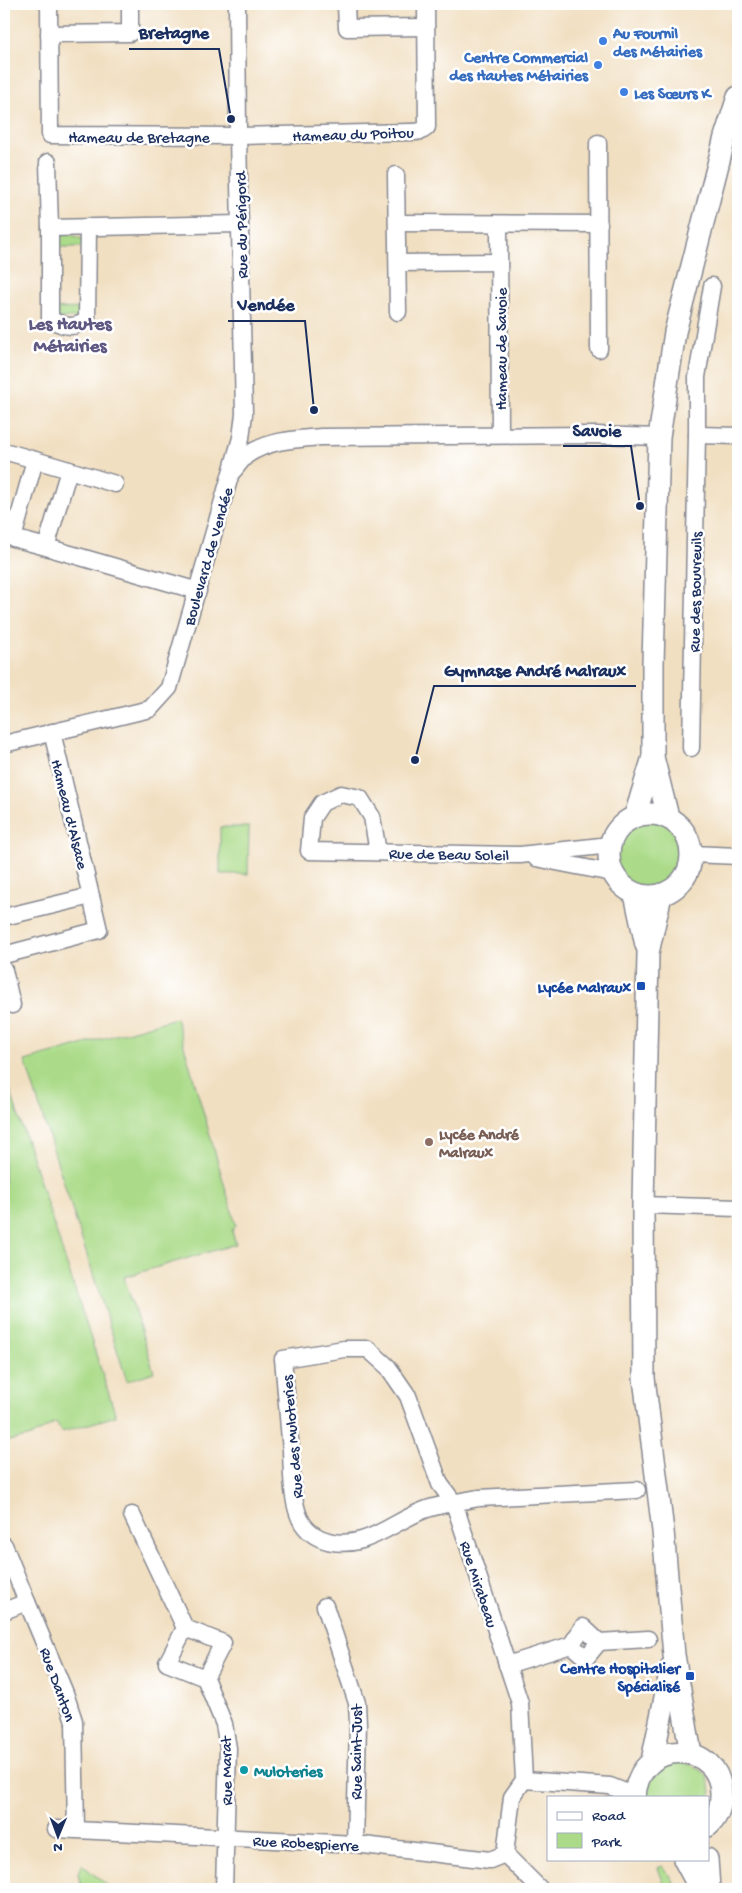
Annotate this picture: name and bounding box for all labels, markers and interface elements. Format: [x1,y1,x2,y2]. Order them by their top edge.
callout: Bretagne [129,16,219,49]
text: Bretagne [138,24,210,45]
place label: Au Fournil des Métairies [612,26,703,63]
marker: Au Fournil des Métairies [597,35,609,47]
place label: Centre Commercial des Hautes Métairies [449,50,589,87]
marker: Centre Commercial des Hautes Métairies [592,59,604,71]
marker: Les Sœurs K [618,86,630,98]
place label: Les Sœurs K [634,86,712,105]
street label: Hameau du Poitou [292,125,415,148]
street label: Hameau de Bretagne [68,130,211,149]
street label: Rue du Périgord [233,170,254,279]
street label: Hameau de Savoie [494,287,513,410]
callout: Vendée [228,288,305,321]
text: Vendée [237,296,295,317]
district label: Les Hautes Métairies [28,314,113,359]
callout: Savoie [563,413,631,446]
text: Savoie [573,422,622,443]
street label: Boulevard de Vendée [181,485,239,629]
street label: Rue des Bouvreuils [687,530,708,653]
callout: Gymnase André Malraux [434,653,636,686]
text: Gymnase André Malraux [444,662,627,683]
street label: Hameau d'Alsace [45,758,91,873]
street label: Rue de Beau Soleil [389,846,509,867]
place label: Lycée Malraux [538,980,632,999]
marker: Lycée Malraux [635,980,647,992]
place label: Lycée André Malraux [439,1127,520,1164]
marker: Lycée André Malraux [423,1136,435,1148]
street label: Rue des Muloteries [280,1373,309,1499]
street label: Rue Mirabeau [454,1539,500,1631]
street label: Rue Danton [34,1646,78,1725]
place label: Centre Hospitalier Spécialisé [559,1661,682,1698]
marker: Centre Hospitalier Spécialisé [684,1670,696,1682]
street label: Rue Saint-Just [349,1703,368,1800]
street label: Rue Marat [218,1735,239,1806]
marker: Muloteries [238,1764,250,1776]
place label: Muloteries [254,1764,324,1783]
legend [547,1796,710,1860]
text: Road [592,1808,626,1826]
north arrow [32,1810,82,1860]
street label: Rue Robespierre [252,1833,360,1858]
text: Park [591,1834,622,1852]
text: N [53,1838,63,1855]

